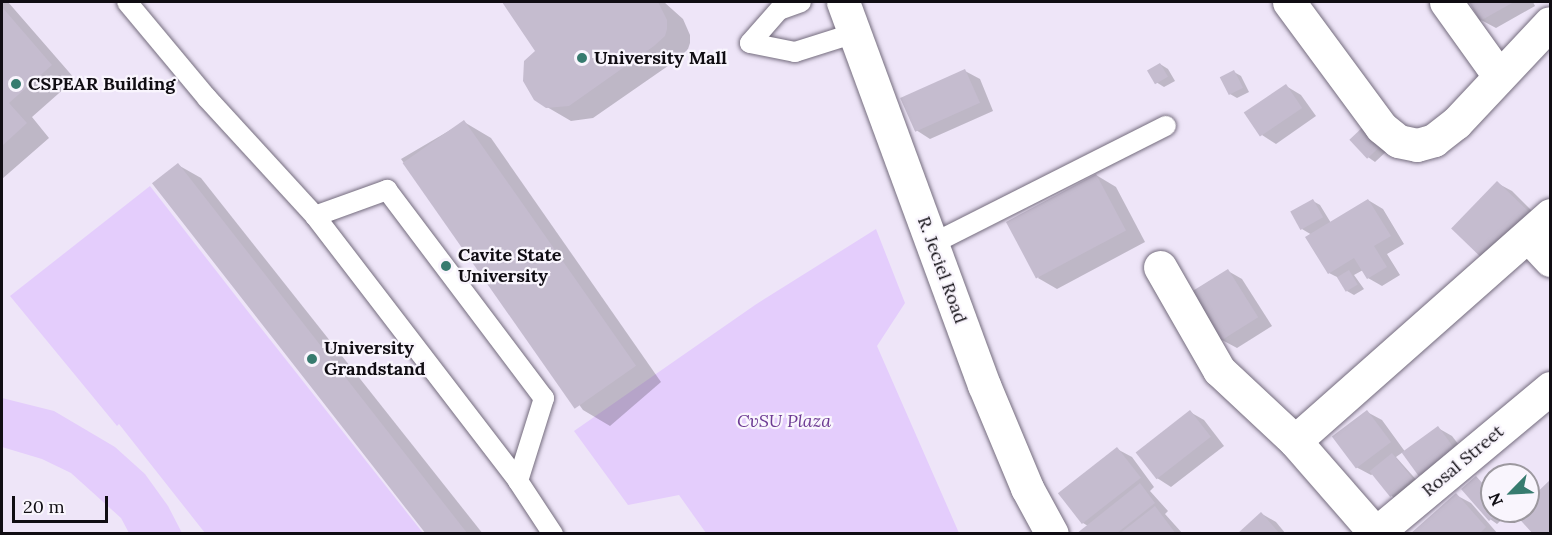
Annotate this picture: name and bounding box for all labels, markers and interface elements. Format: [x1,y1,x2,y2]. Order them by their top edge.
place label: University Mall [594,47,727,69]
marker: University Mall [575,51,589,65]
place label: CSPEAR Building [28,73,175,95]
marker: CSPEAR Building [9,77,23,91]
street label: R. Jeciel Road [913,214,971,326]
place label: Cavite State University [458,245,561,288]
marker: Cavite State University [439,259,453,273]
place label: University Grandstand [324,338,425,380]
marker: University Grandstand [305,352,319,366]
park label: CvSU Plaza [737,410,831,432]
street label: Rosal Street [1418,421,1508,501]
north arrow [1480,463,1540,523]
scale bar [15,484,111,522]
text: N [1484,490,1507,509]
text: 20 m [23,495,65,518]

